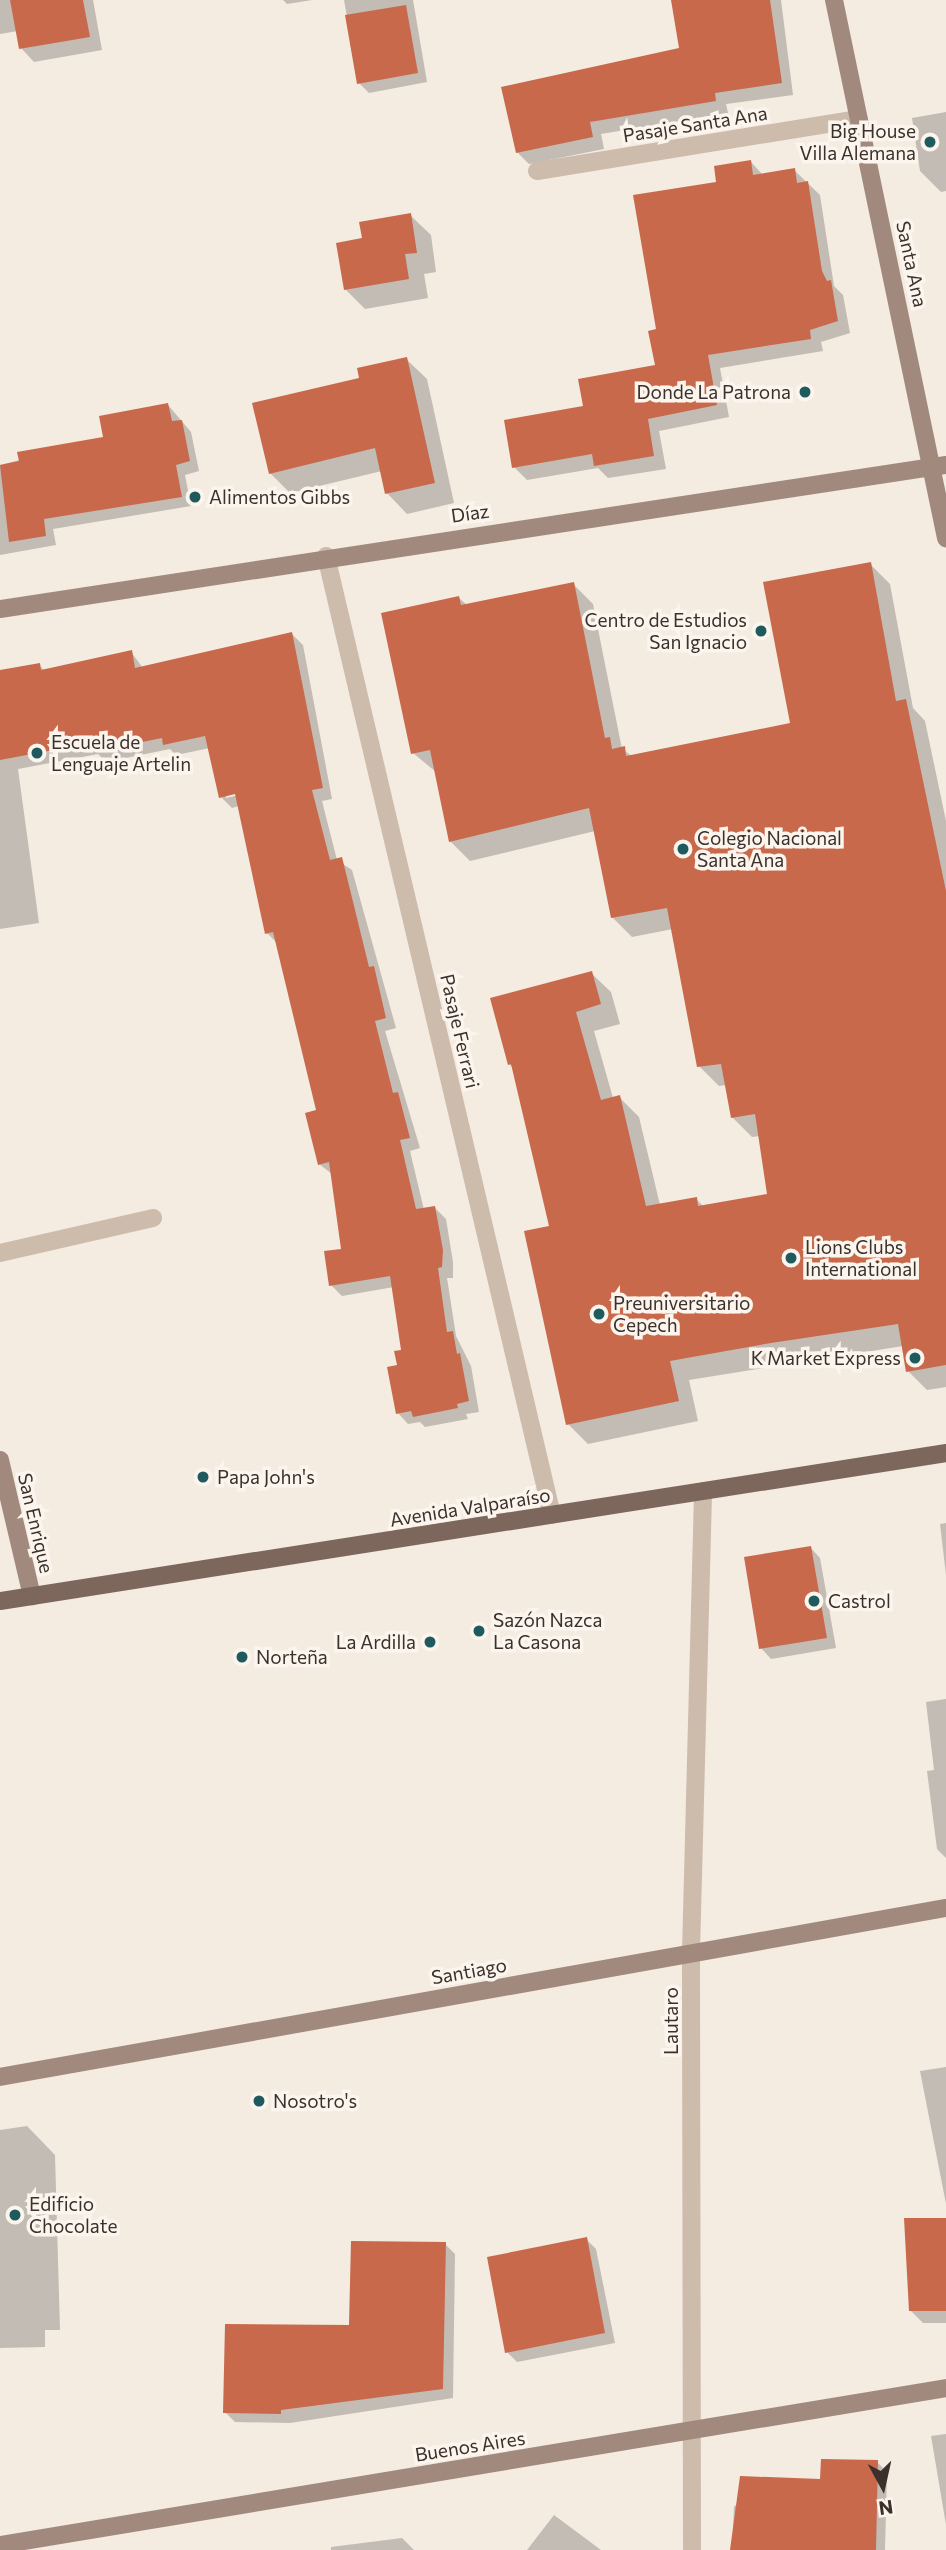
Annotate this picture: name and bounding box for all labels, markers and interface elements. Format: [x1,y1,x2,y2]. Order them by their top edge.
street label: Pasaje Santa Ana [621,101,769,147]
place label: Big House Villa Alemana [800,120,916,164]
marker: Big House Villa Alemana [922,134,938,150]
street label: Santa Ana [892,219,932,309]
place label: Donde La Patrona [637,381,791,403]
marker: Donde La Patrona [797,384,813,400]
place label: Alimentos Gibbs [209,486,350,508]
marker: Alimentos Gibbs [187,489,203,505]
street label: Díaz [449,499,491,527]
place label: Centro de Estudios San Ignacio [585,609,747,653]
marker: Centro de Estudios San Ignacio [753,623,769,639]
place label: Escuela de Lenguaje Artelin [51,731,191,775]
marker: Escuela de Lenguaje Artelin [29,745,45,761]
place label: Colegio Nacional Santa Ana [697,827,842,871]
marker: Colegio Nacional Santa Ana [675,841,691,857]
street label: Pasaje Ferrari [436,972,484,1090]
place label: Lions Clubs International [805,1236,917,1280]
marker: Lions Clubs International [783,1250,799,1266]
place label: Preuniversitario Cepech [613,1292,750,1336]
marker: Preuniversitario Cepech [591,1306,607,1322]
place label: K Market Express [751,1347,901,1369]
marker: K Market Express [907,1350,923,1366]
place label: Papa John's [217,1466,315,1488]
marker: Papa John's [195,1469,211,1485]
street label: San Enrique [13,1471,59,1575]
street label: Avenida Valparaíso [388,1483,552,1531]
place label: Castrol [828,1590,891,1612]
marker: Castrol [806,1593,822,1609]
place label: Sazón Nazca La Casona [493,1609,602,1653]
marker: Sazón Nazca La Casona [471,1623,487,1639]
place label: La Ardilla [336,1631,416,1653]
marker: La Ardilla [422,1634,438,1650]
place label: Norteña [256,1646,328,1668]
marker: Norteña [234,1649,250,1665]
street label: Santiago [430,1953,508,1989]
street label: Lautaro [660,1987,682,2055]
place label: Nosotro's [273,2090,357,2112]
marker: Nosotro's [251,2093,267,2109]
place label: Edificio Chocolate [29,2193,117,2237]
marker: Edificio Chocolate [7,2207,23,2223]
street label: Buenos Aires [413,2426,527,2466]
north arrow [848,2452,918,2522]
text: N [877,2496,895,2521]

